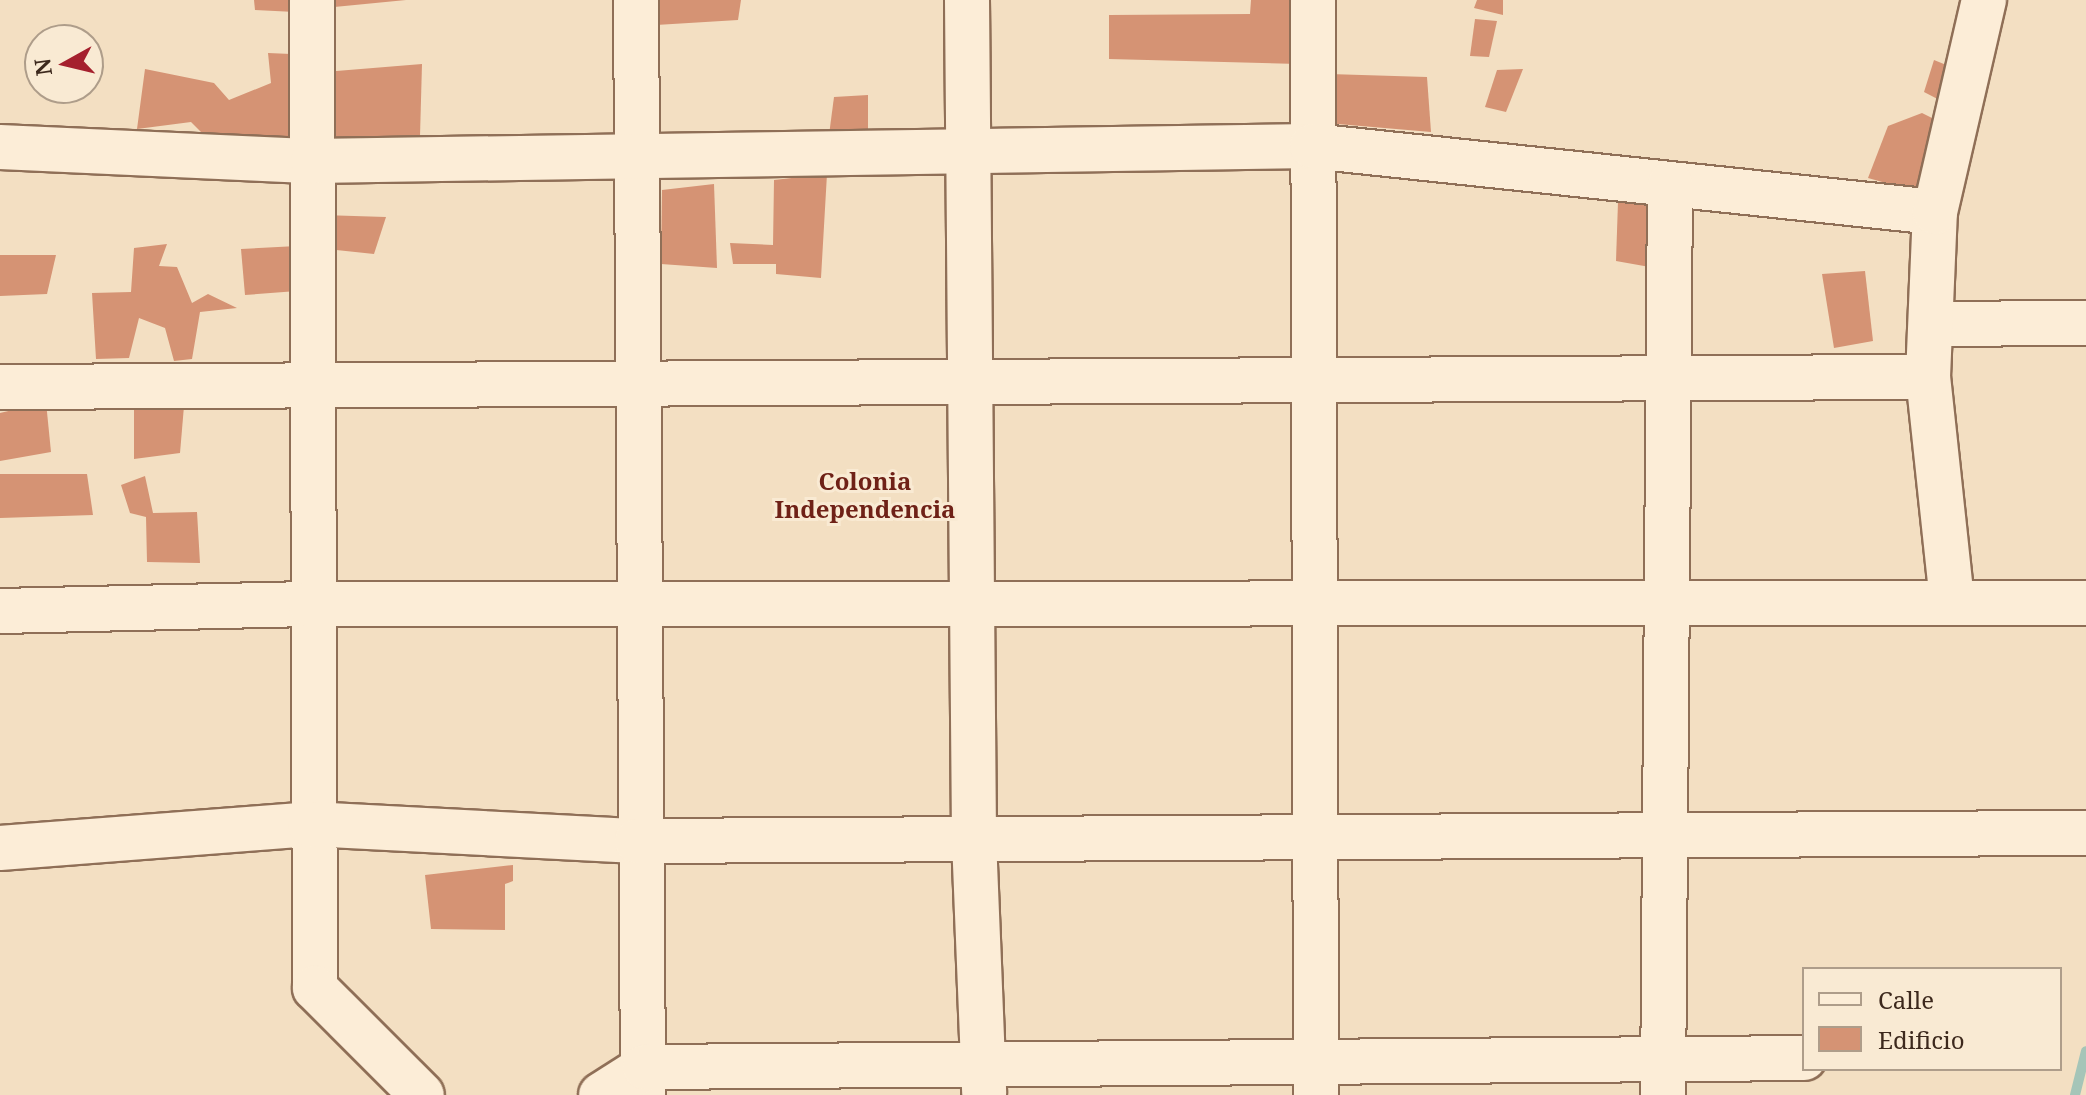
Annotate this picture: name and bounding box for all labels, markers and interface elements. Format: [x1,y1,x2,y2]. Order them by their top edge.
north arrow [24,24,104,104]
text: N [26,56,58,78]
district label: Colonia Independencia [775,467,955,523]
legend [1802,967,2062,1071]
text: Calle [1878,983,1934,1016]
text: Edificio [1878,1023,1965,1056]

